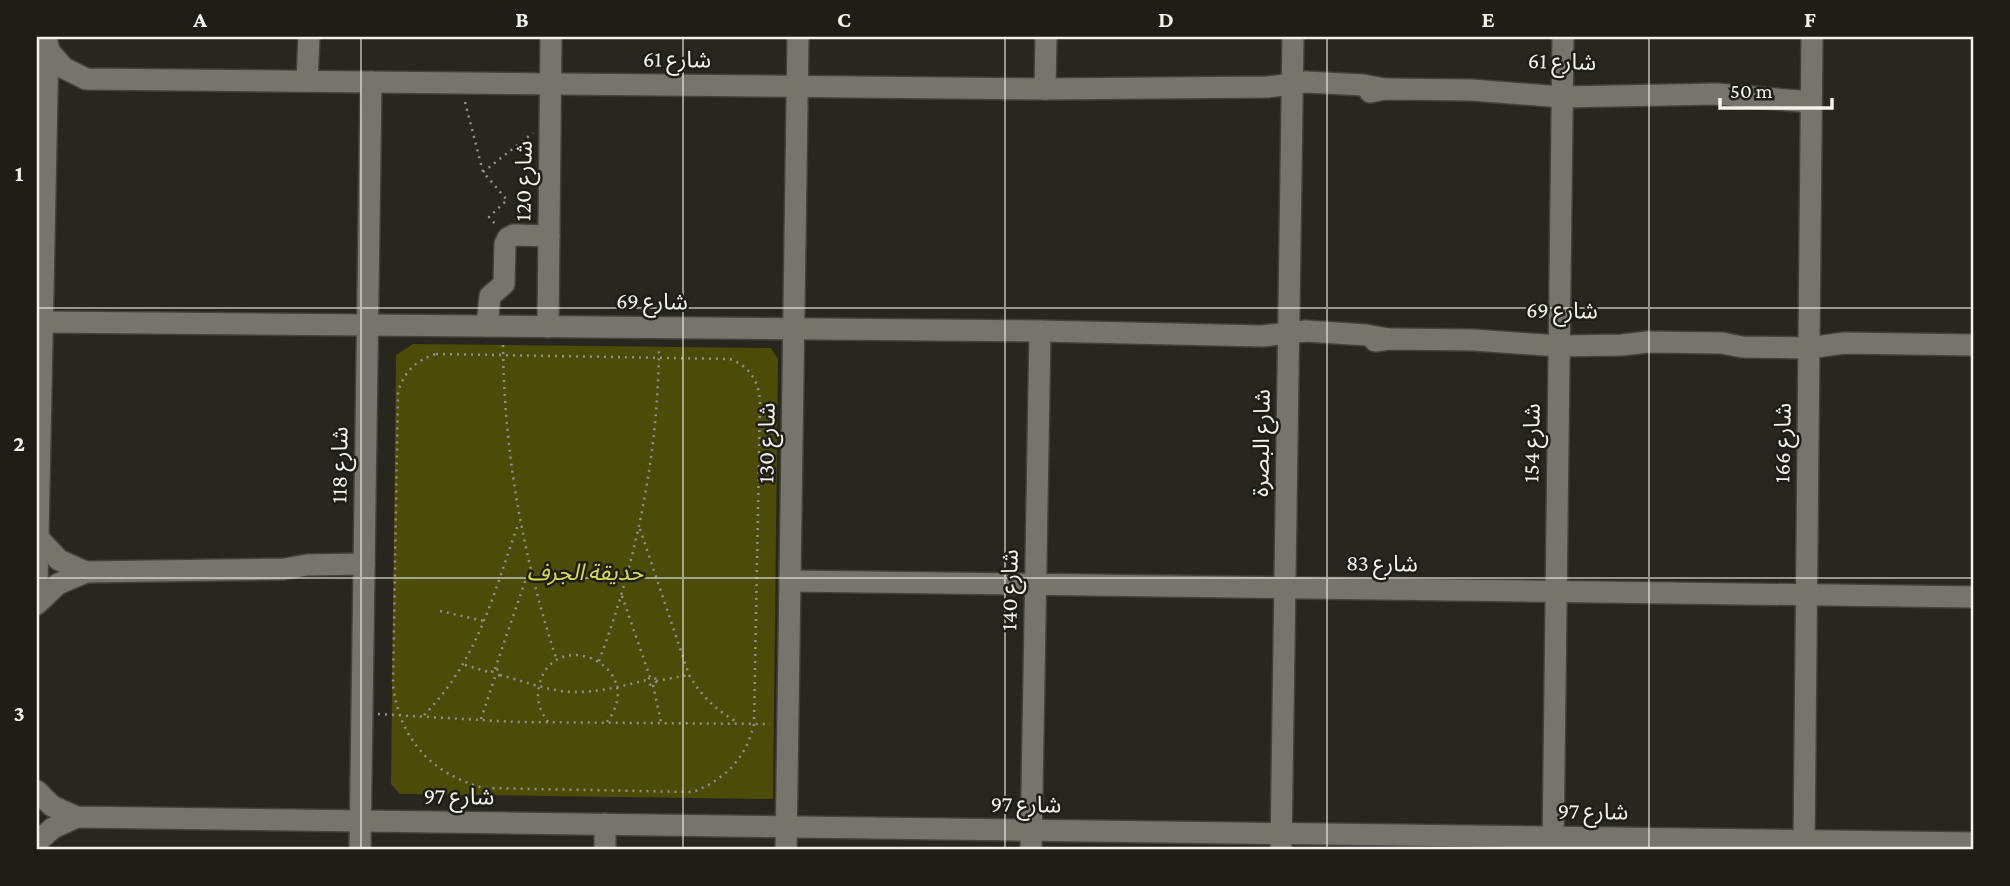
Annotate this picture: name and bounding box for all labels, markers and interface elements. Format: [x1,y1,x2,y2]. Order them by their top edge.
text: A [192,6,207,32]
text: B [515,6,529,32]
text: C [837,6,851,32]
text: D [1158,6,1174,32]
text: E [1481,6,1495,32]
text: F [1804,6,1816,32]
street label: شارع 61 [642,45,711,77]
street label: شارع 61 [1527,47,1597,79]
scale bar [1720,66,1832,110]
text: 50 m [1730,79,1773,103]
street label: شارع 120 [509,140,541,222]
text: 1 [15,160,24,186]
street label: شارع 69 [616,287,688,319]
street label: شارع 69 [1526,296,1598,328]
street label: شارع البصرة [1247,389,1279,497]
street label: شارع 130 [752,402,784,484]
street label: شارع 154 [1517,403,1549,483]
street label: شارع 166 [1768,403,1800,483]
street label: شارع 118 [325,426,357,504]
text: 2 [13,430,25,456]
street label: شارع 140 [995,549,1027,631]
street label: شارع 83 [1346,549,1418,581]
park label: حديقة الجرف [527,559,644,586]
text: 3 [13,700,25,726]
street label: شارع 97 [423,782,495,814]
street label: شارع 97 [990,790,1062,822]
street label: شارع 97 [1557,797,1629,829]

